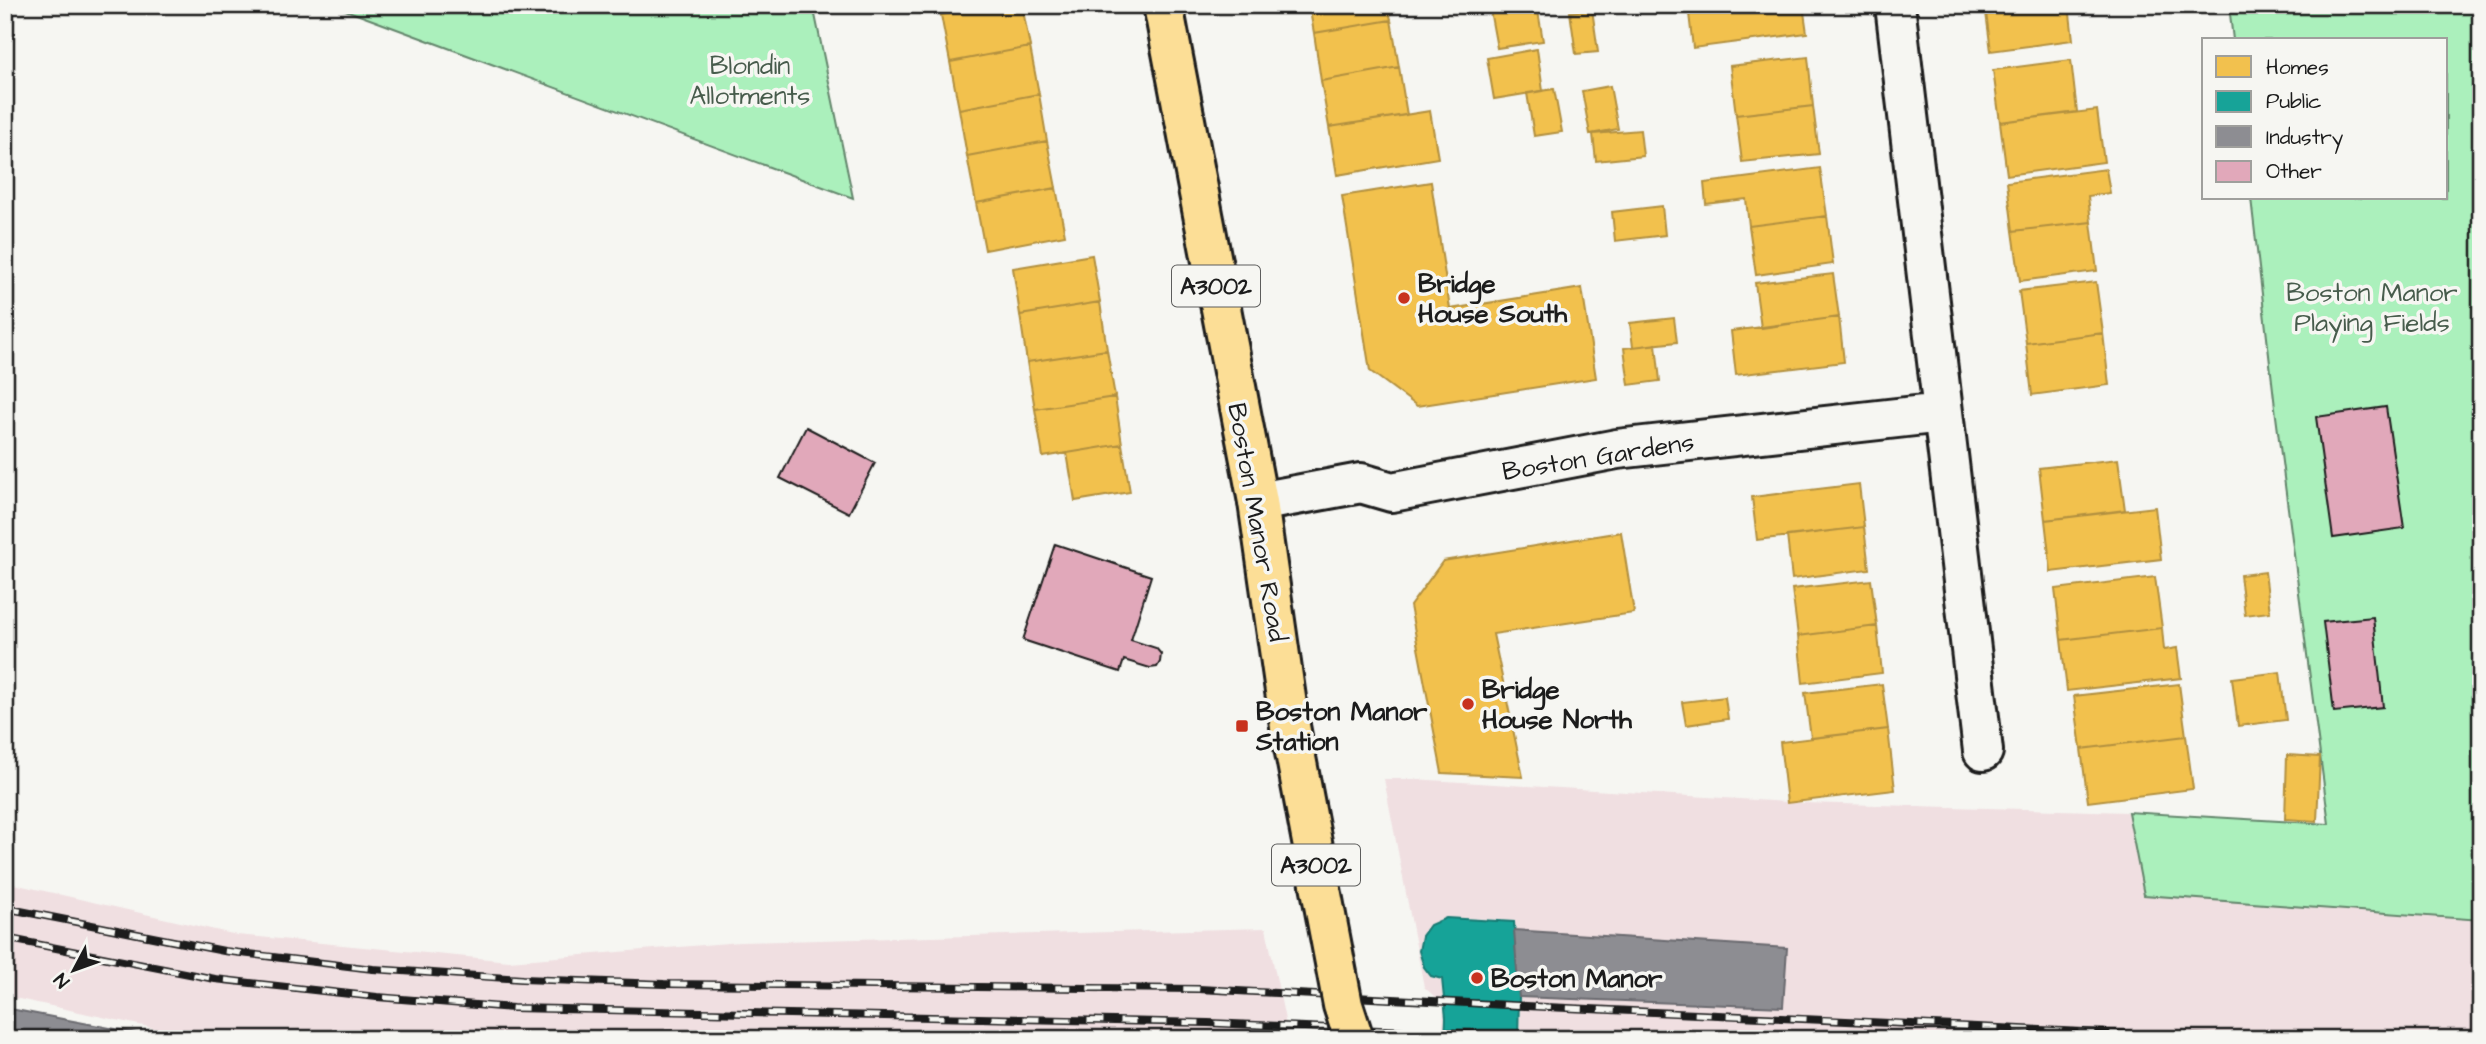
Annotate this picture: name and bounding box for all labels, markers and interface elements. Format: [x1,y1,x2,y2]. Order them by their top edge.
legend [2202,38,2448,200]
park label: Blondin Allotments [690,48,810,114]
text: Homes [2266,53,2329,82]
text: Public [2266,87,2322,116]
text: Industry [2266,123,2344,154]
text: Other [2266,157,2322,186]
road number: A3002 [1172,265,1260,306]
place label: Bridge House South [1418,266,1568,332]
park label: Boston Manor Playing Fields [2286,275,2458,343]
marker: Bridge House South [1396,290,1412,306]
street label: Boston Manor Road [1218,400,1296,644]
street label: Boston Gardens [1500,424,1697,490]
place label: Bridge House North [1482,672,1633,738]
place label: Boston Manor Station [1255,694,1428,760]
marker: Bridge House North [1460,696,1476,712]
marker: Boston Manor Station [1234,718,1250,734]
road number: A3002 [1272,844,1360,886]
north arrow [38,936,108,1006]
place label: Boston Manor [1491,961,1663,997]
text: N [48,967,76,994]
marker: Boston Manor [1469,970,1485,986]

